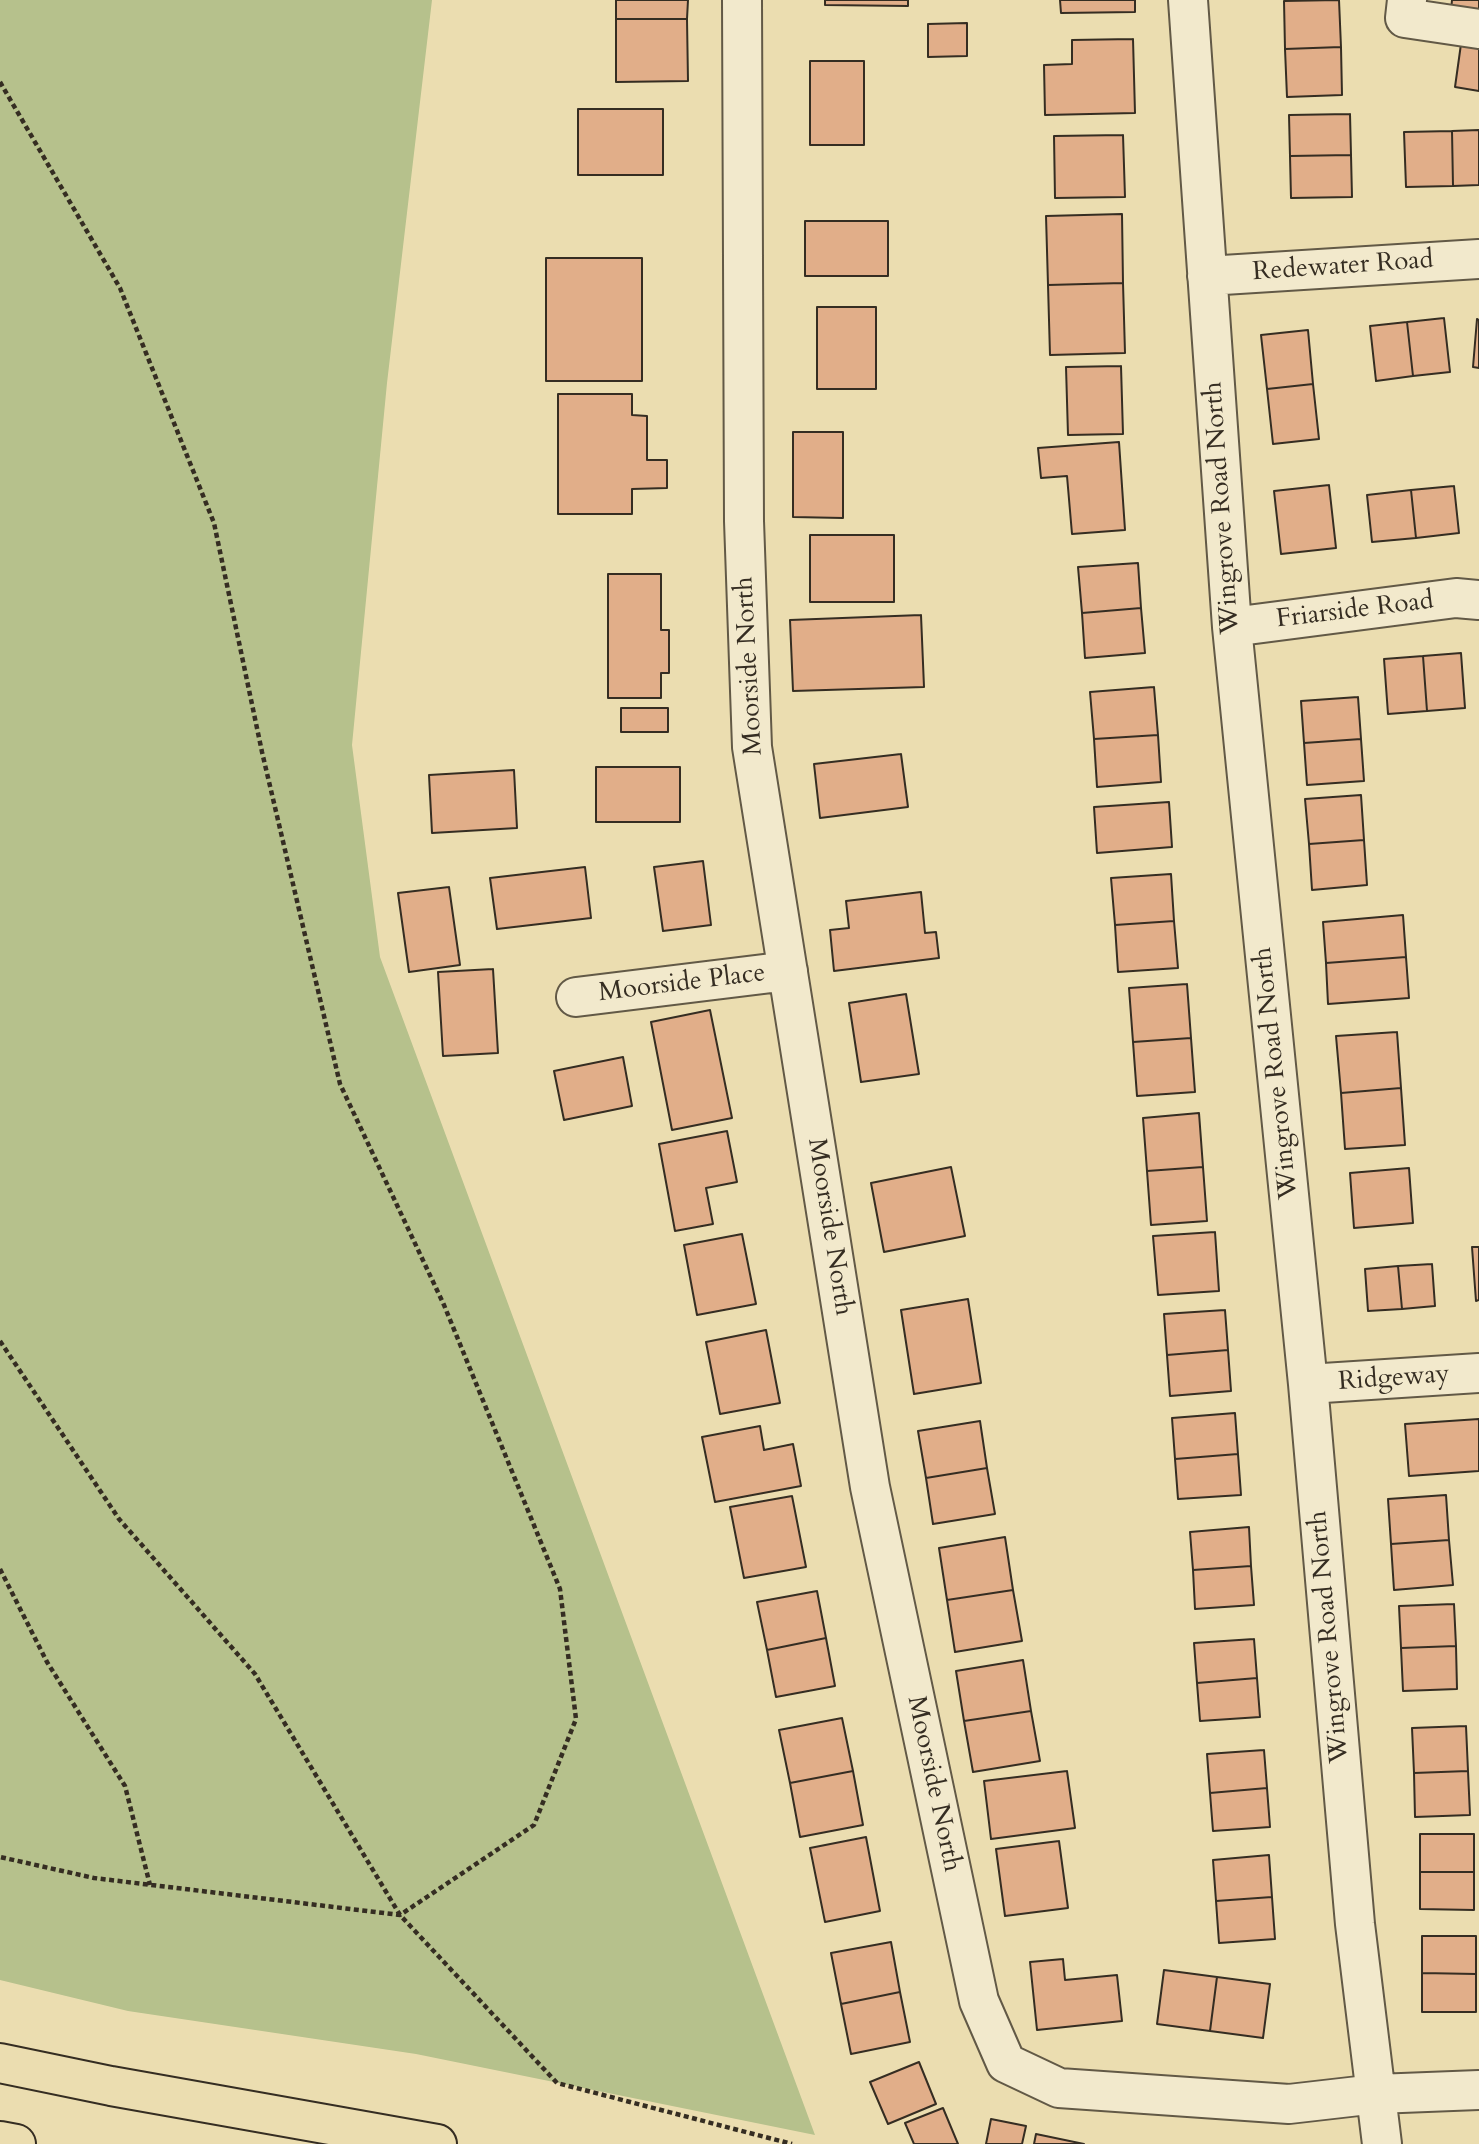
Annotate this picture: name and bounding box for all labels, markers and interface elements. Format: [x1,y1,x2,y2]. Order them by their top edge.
street label: Redewater Road [1252,245,1434,289]
street label: Wingrove Road North [1199,381,1247,635]
street label: Moorside North [730,576,770,756]
street label: Friarside Road [1275,586,1435,636]
street label: Wingrove Road North [1248,945,1306,1201]
street label: Moorside Place [597,958,767,1010]
street label: Moorside North [800,1136,858,1318]
street label: Ridgeway [1337,1360,1451,1398]
street label: Wingrove Road North [1303,1510,1357,1764]
street label: Moorside North [899,1693,967,1875]

